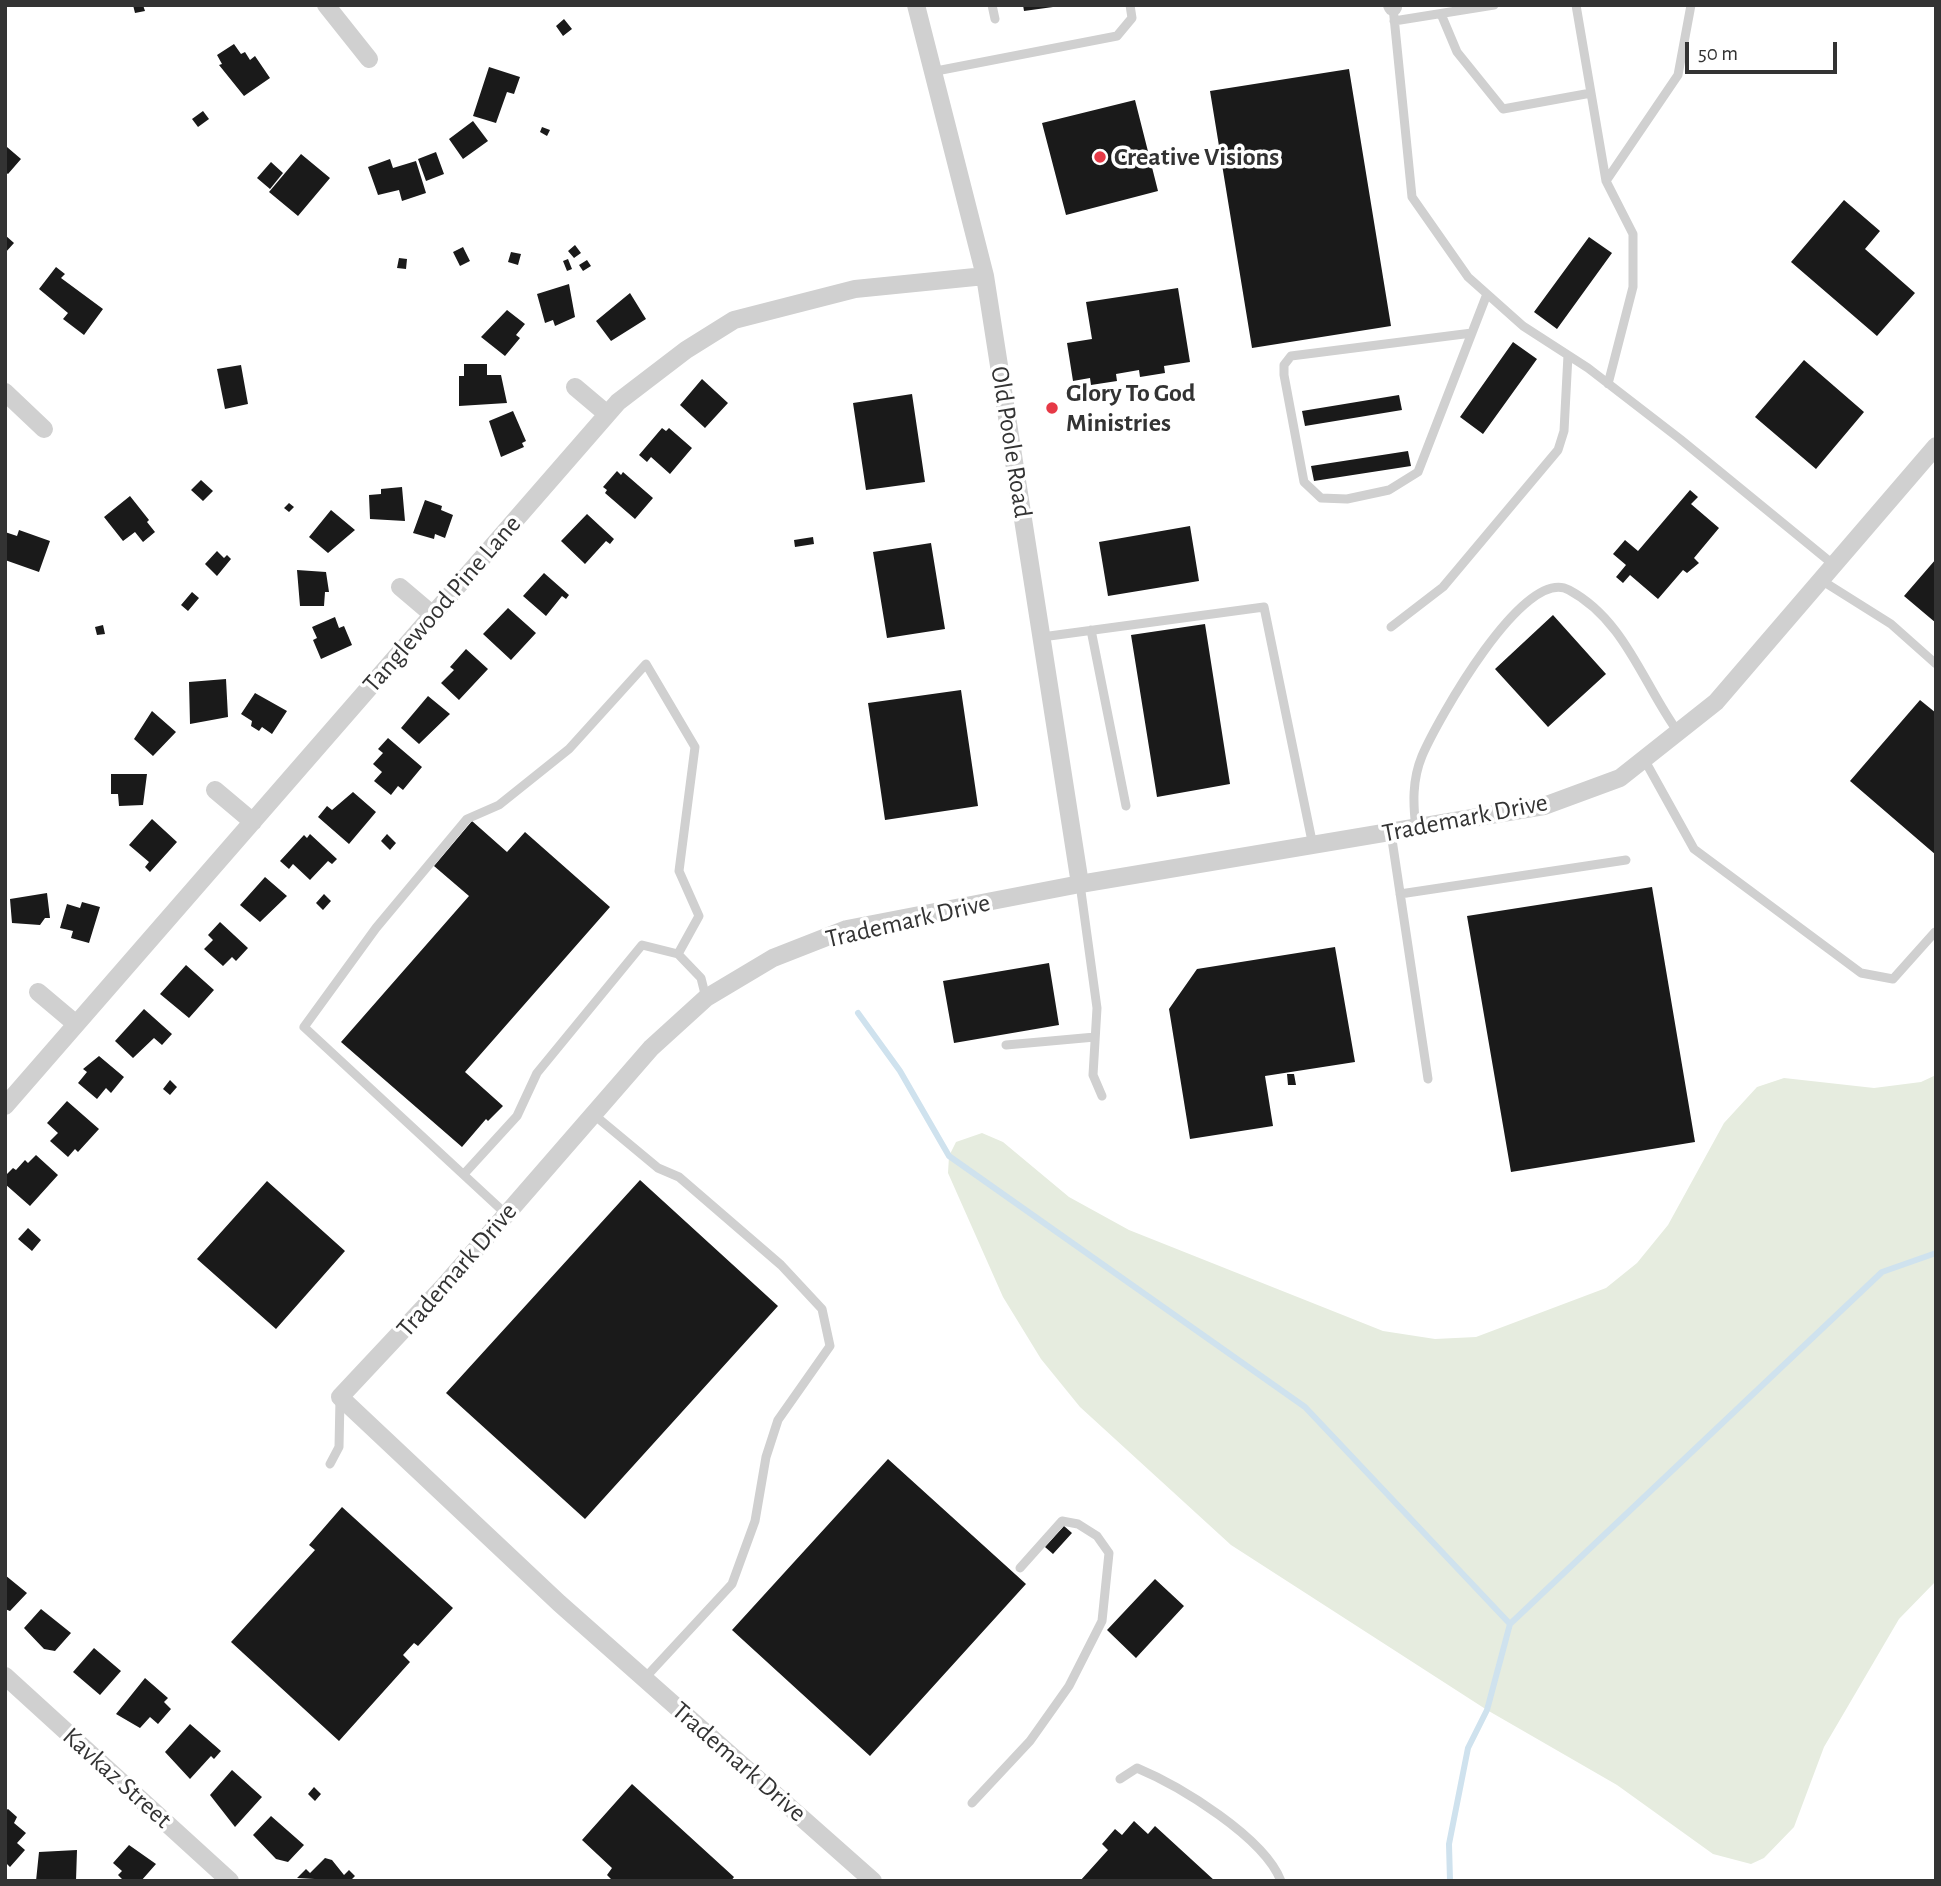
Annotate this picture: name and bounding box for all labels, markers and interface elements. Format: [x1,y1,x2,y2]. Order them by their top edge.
scale bar [1689,28,1841,72]
text: 50 m [1698,43,1738,64]
place label: Creative Visions [1114,141,1279,173]
marker: Creative Visions [1092,149,1108,165]
street label: Old Poole Road [984,364,1038,520]
place label: Glory To God Ministries [1066,377,1195,438]
marker: Glory To God Ministries [1044,400,1060,416]
street label: Tanglewood Pine Lane [356,509,528,699]
street label: Trademark Drive [1380,787,1550,849]
street label: Trademark Drive [823,887,993,955]
street label: Trademark Drive [390,1196,524,1344]
street label: Trademark Drive [665,1695,813,1829]
street label: Kavkaz Street [56,1721,178,1835]

